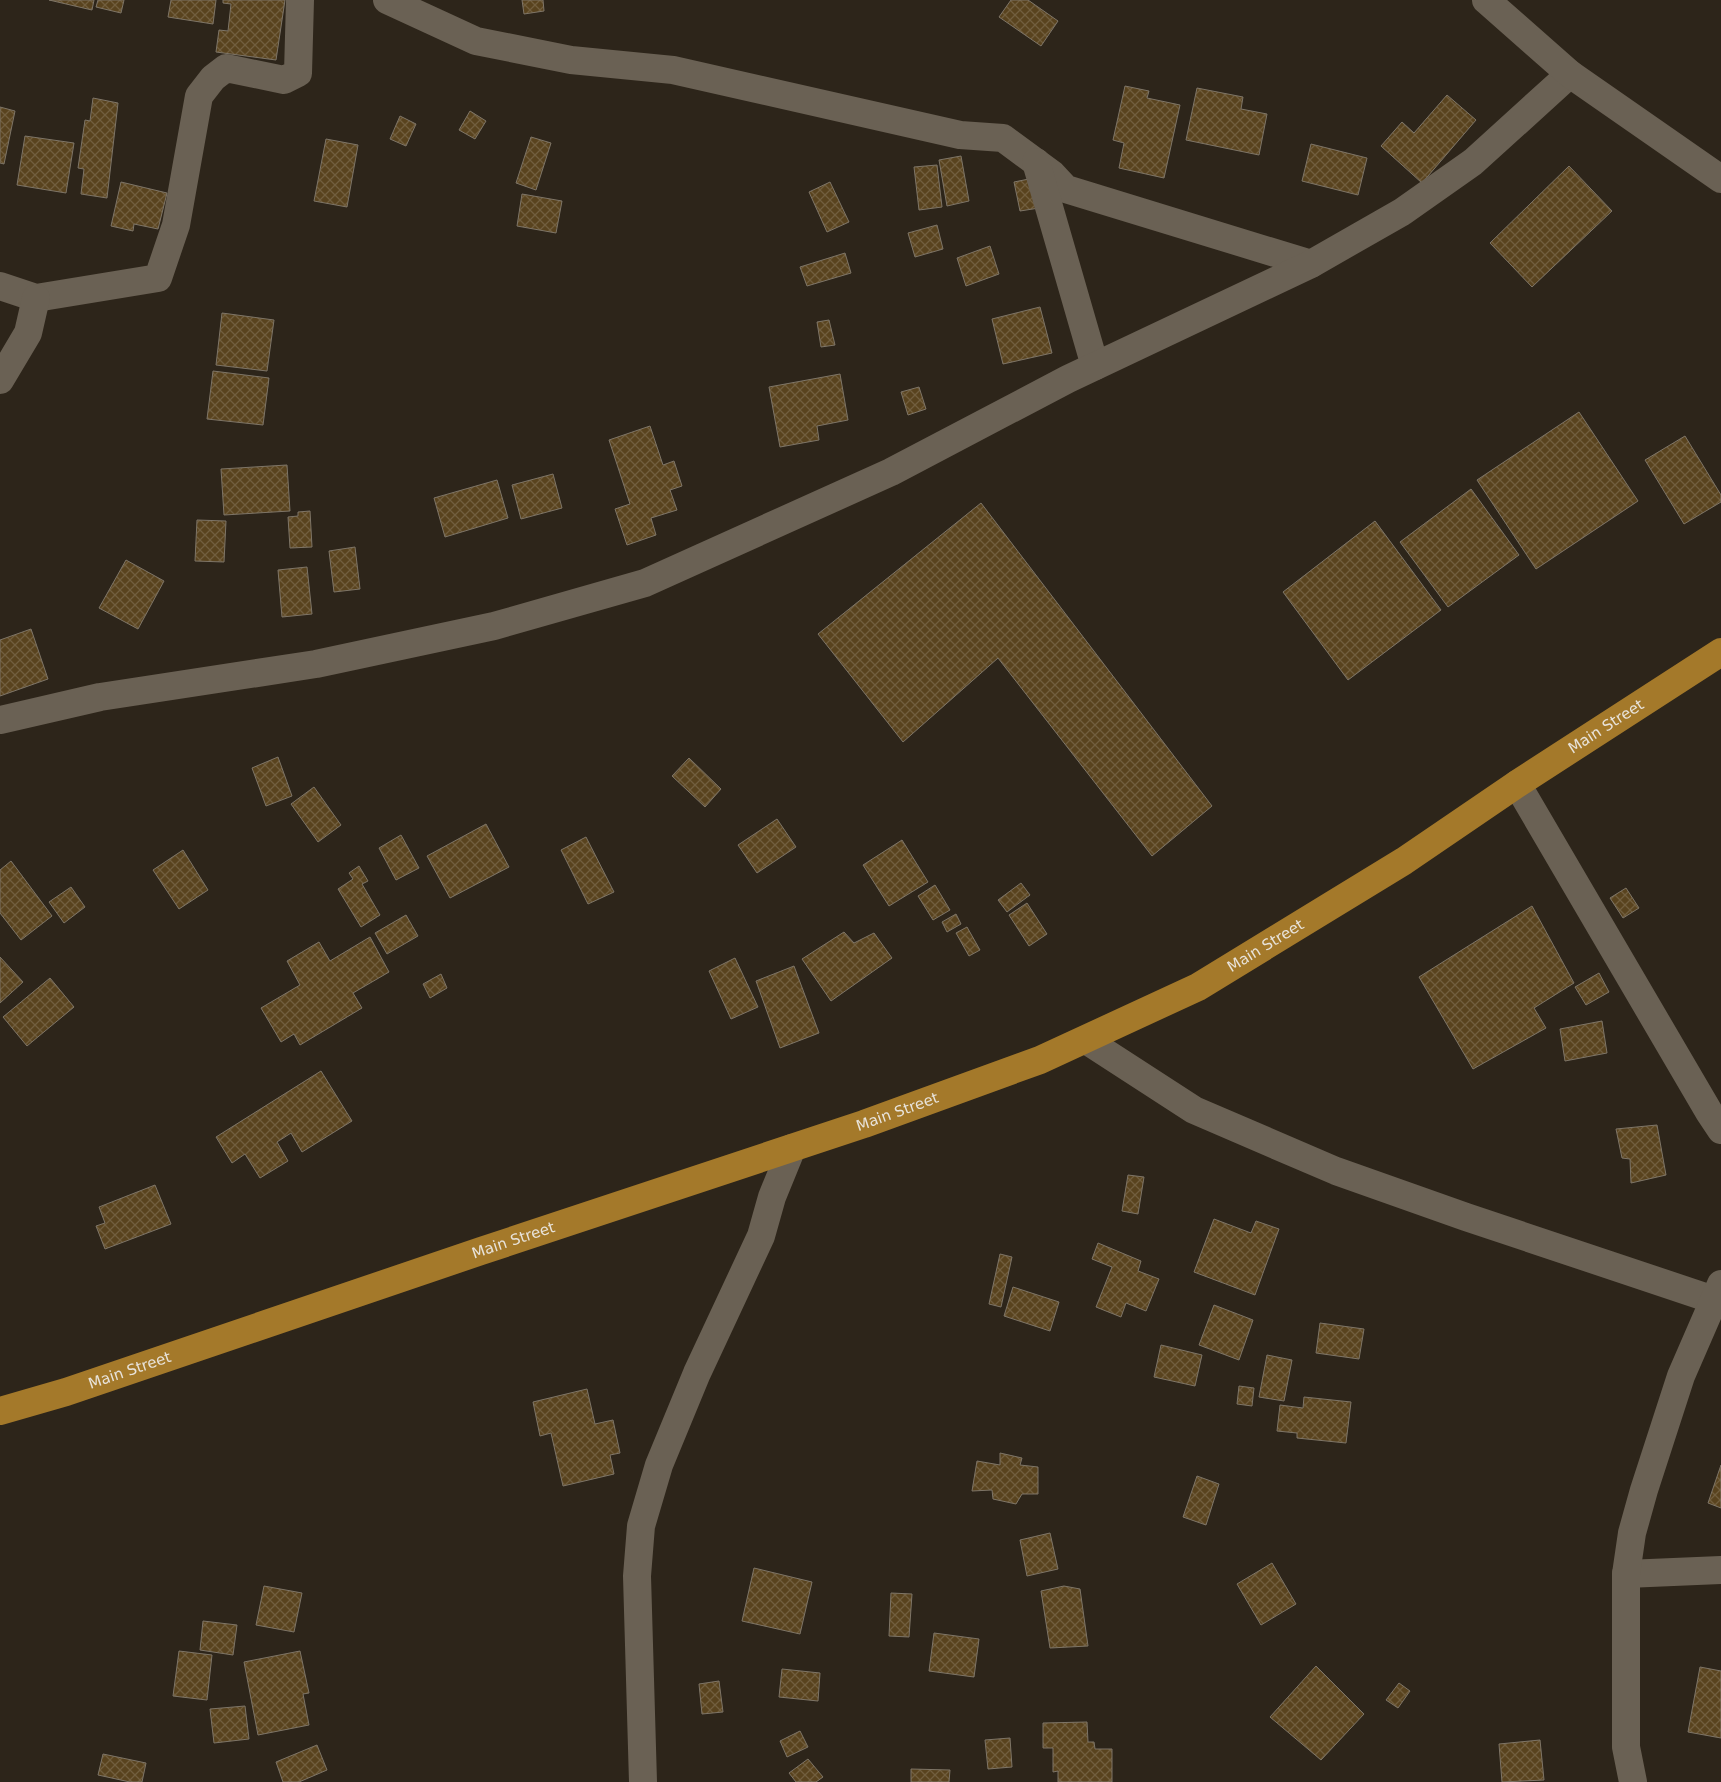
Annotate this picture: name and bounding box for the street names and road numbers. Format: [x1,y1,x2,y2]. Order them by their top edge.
street label: Main Street [1565,695,1647,757]
street label: Main Street [1224,915,1307,976]
street label: Main Street [854,1089,941,1135]
street label: Main Street [469,1218,557,1262]
street label: Main Street [86,1348,174,1393]

